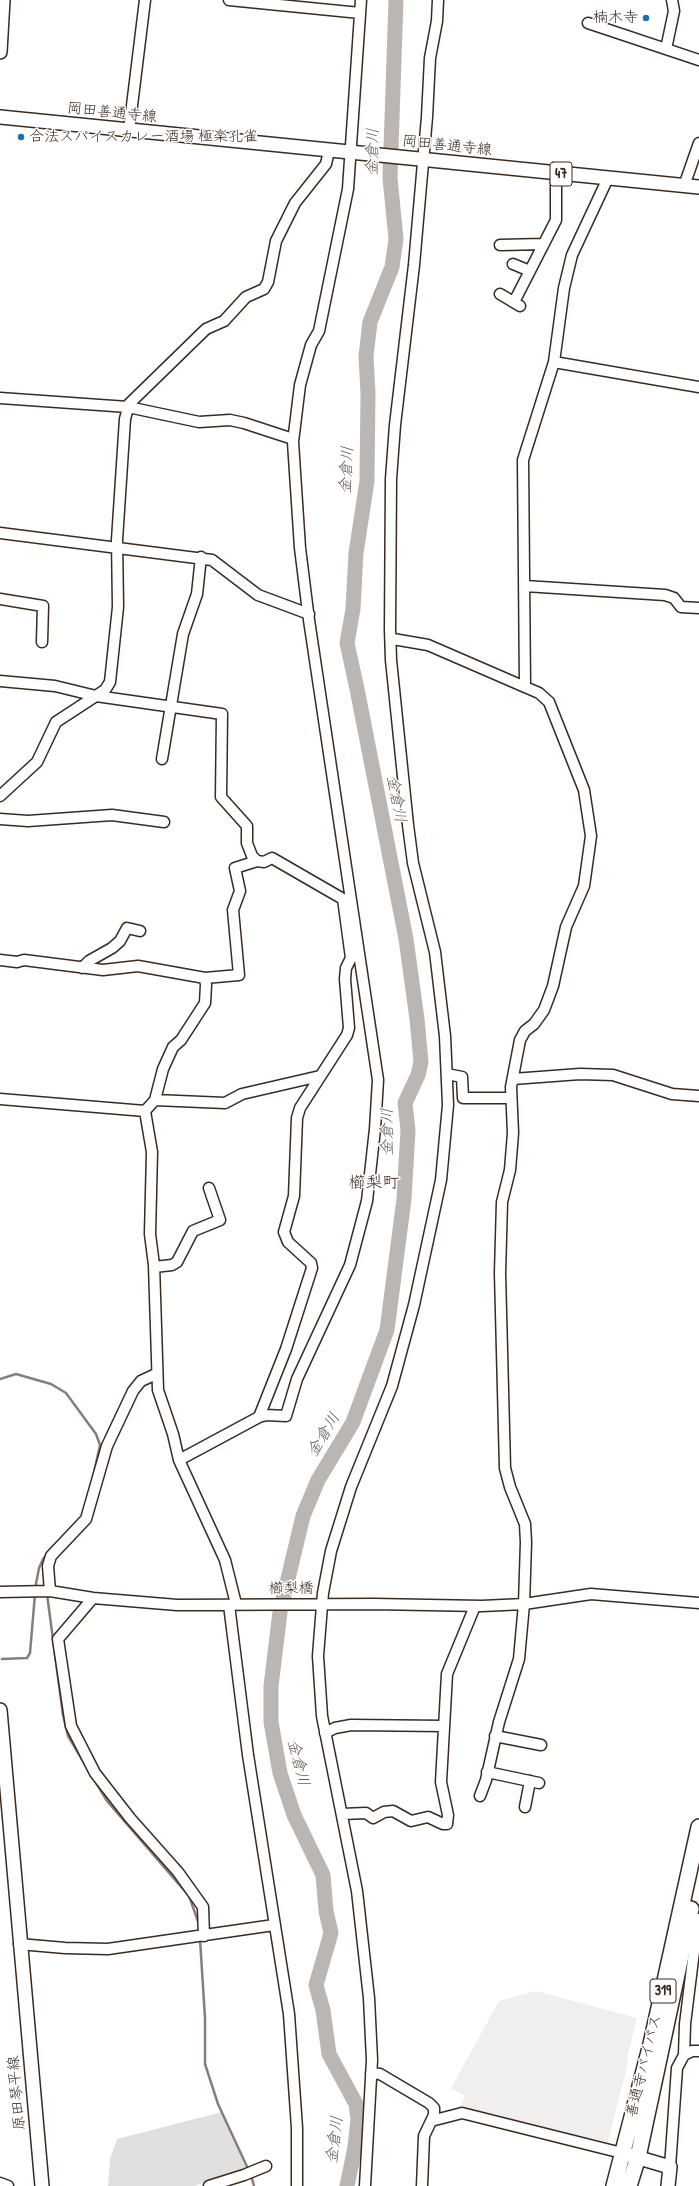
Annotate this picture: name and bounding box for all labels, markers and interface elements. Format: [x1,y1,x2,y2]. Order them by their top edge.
place label: 楠木寺 [593,9,638,27]
marker: 楠木寺 [641,13,651,23]
street label: 岡田善通寺線 [66,99,158,127]
place label: 合法スパイスカレー酒場 極楽孔雀 [29,128,258,146]
water label: 金倉川 [363,128,383,176]
marker: 合法スパイスカレー酒場 極楽孔雀 [16,132,26,142]
street label: 岡田善通寺線 [401,132,493,160]
road number: 47 [550,162,572,186]
water label: 金倉川 [336,446,358,494]
water label: 金倉川 [382,774,410,824]
water label: 金倉川 [378,1108,398,1156]
district label: 櫛梨町 [349,1173,399,1193]
water label: 金倉川 [303,1409,345,1461]
street label: 櫛梨橋 [269,1580,313,1598]
water label: 金倉川 [283,1737,313,1789]
road number: 319 [650,1979,676,2003]
street label: 善通寺バイパス [623,2013,665,2119]
street label: 原田琴平線 [5,2055,29,2131]
water label: 金倉川 [323,2115,347,2165]

